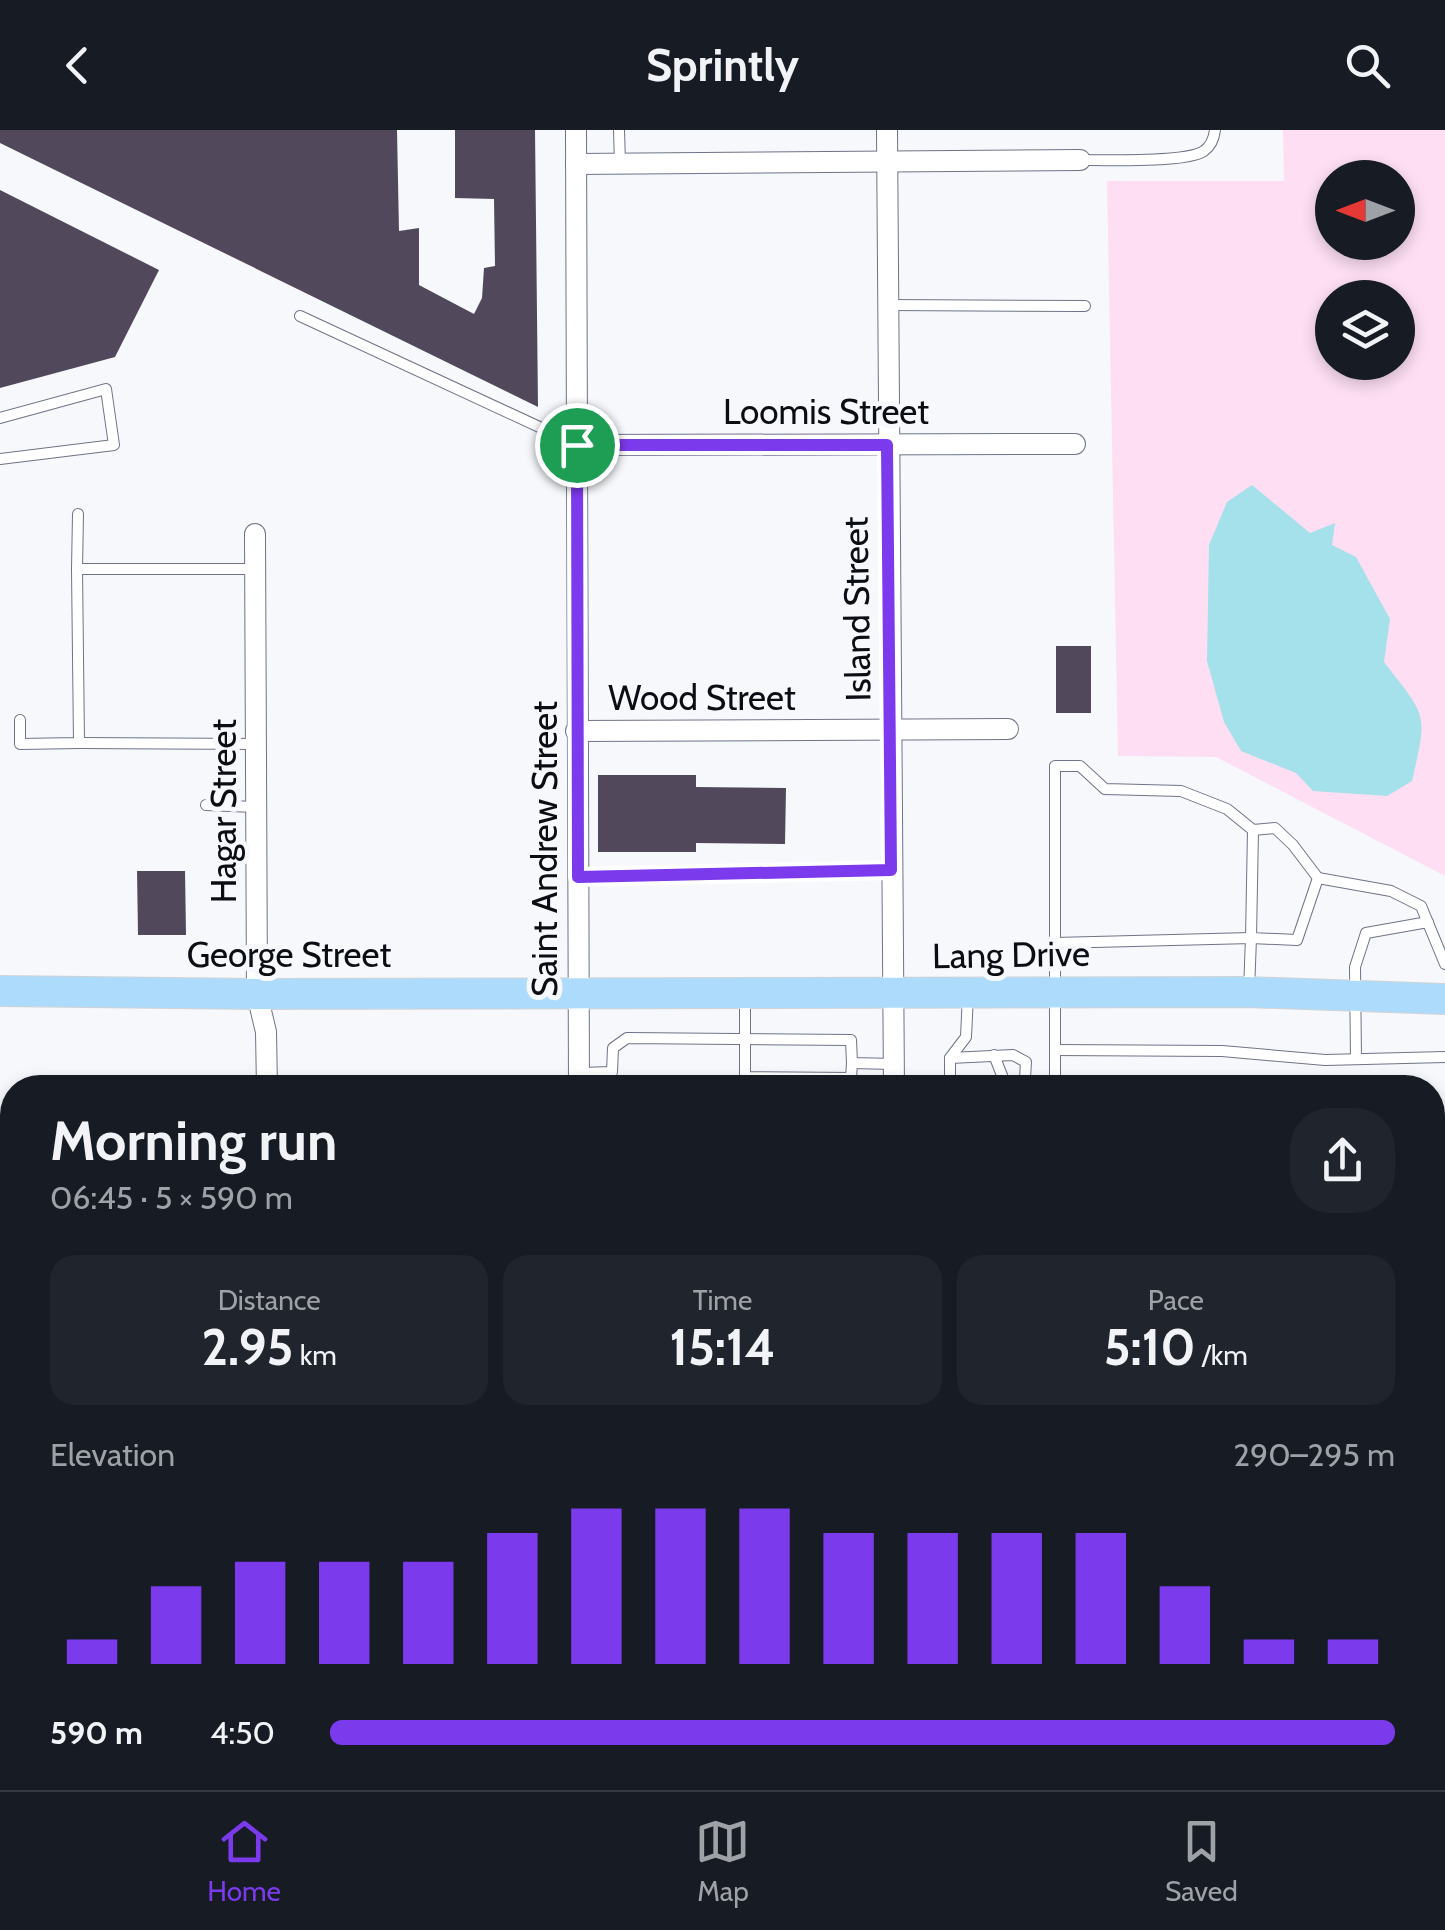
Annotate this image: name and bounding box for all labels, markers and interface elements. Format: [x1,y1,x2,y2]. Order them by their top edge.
icon: back [50,38,105,93]
text: Sprintly [646,38,799,92]
icon: search [1340,38,1395,93]
north arrow [1315,160,1415,260]
map controls [1315,160,1415,380]
button: layers [1315,280,1415,380]
street label: Loomis Street [723,390,929,433]
pin [535,403,620,488]
icon: arrive [550,418,605,473]
street label: Island Street [833,516,880,702]
street label: Wood Street [608,676,796,719]
street label: Saint Andrew Street [523,701,566,997]
street label: Hagar Street [202,719,245,903]
street label: Lang Drive [932,932,1090,977]
street label: George Street [187,933,391,976]
text: Morning run [50,1107,337,1174]
button: share [1290,1108,1395,1213]
text: 06:45 · 5 × 590 m [50,1178,293,1217]
text: Distance [218,1283,321,1317]
text: Time [693,1283,752,1317]
text: Pace [1148,1283,1204,1317]
text: 2.95 [202,1317,293,1378]
text: 15:14 [670,1317,775,1378]
text: 5:10 [1104,1317,1195,1378]
text: km [293,1338,337,1372]
text: /km [1195,1338,1248,1372]
text: Elevation [50,1435,175,1474]
text: 290–295 m [1233,1435,1395,1474]
text: 590 m [50,1713,143,1752]
text: 4:50 [210,1713,275,1752]
tab: Home [207,1814,281,1908]
tab: Map [695,1814,750,1908]
tab: Saved [1165,1814,1238,1908]

